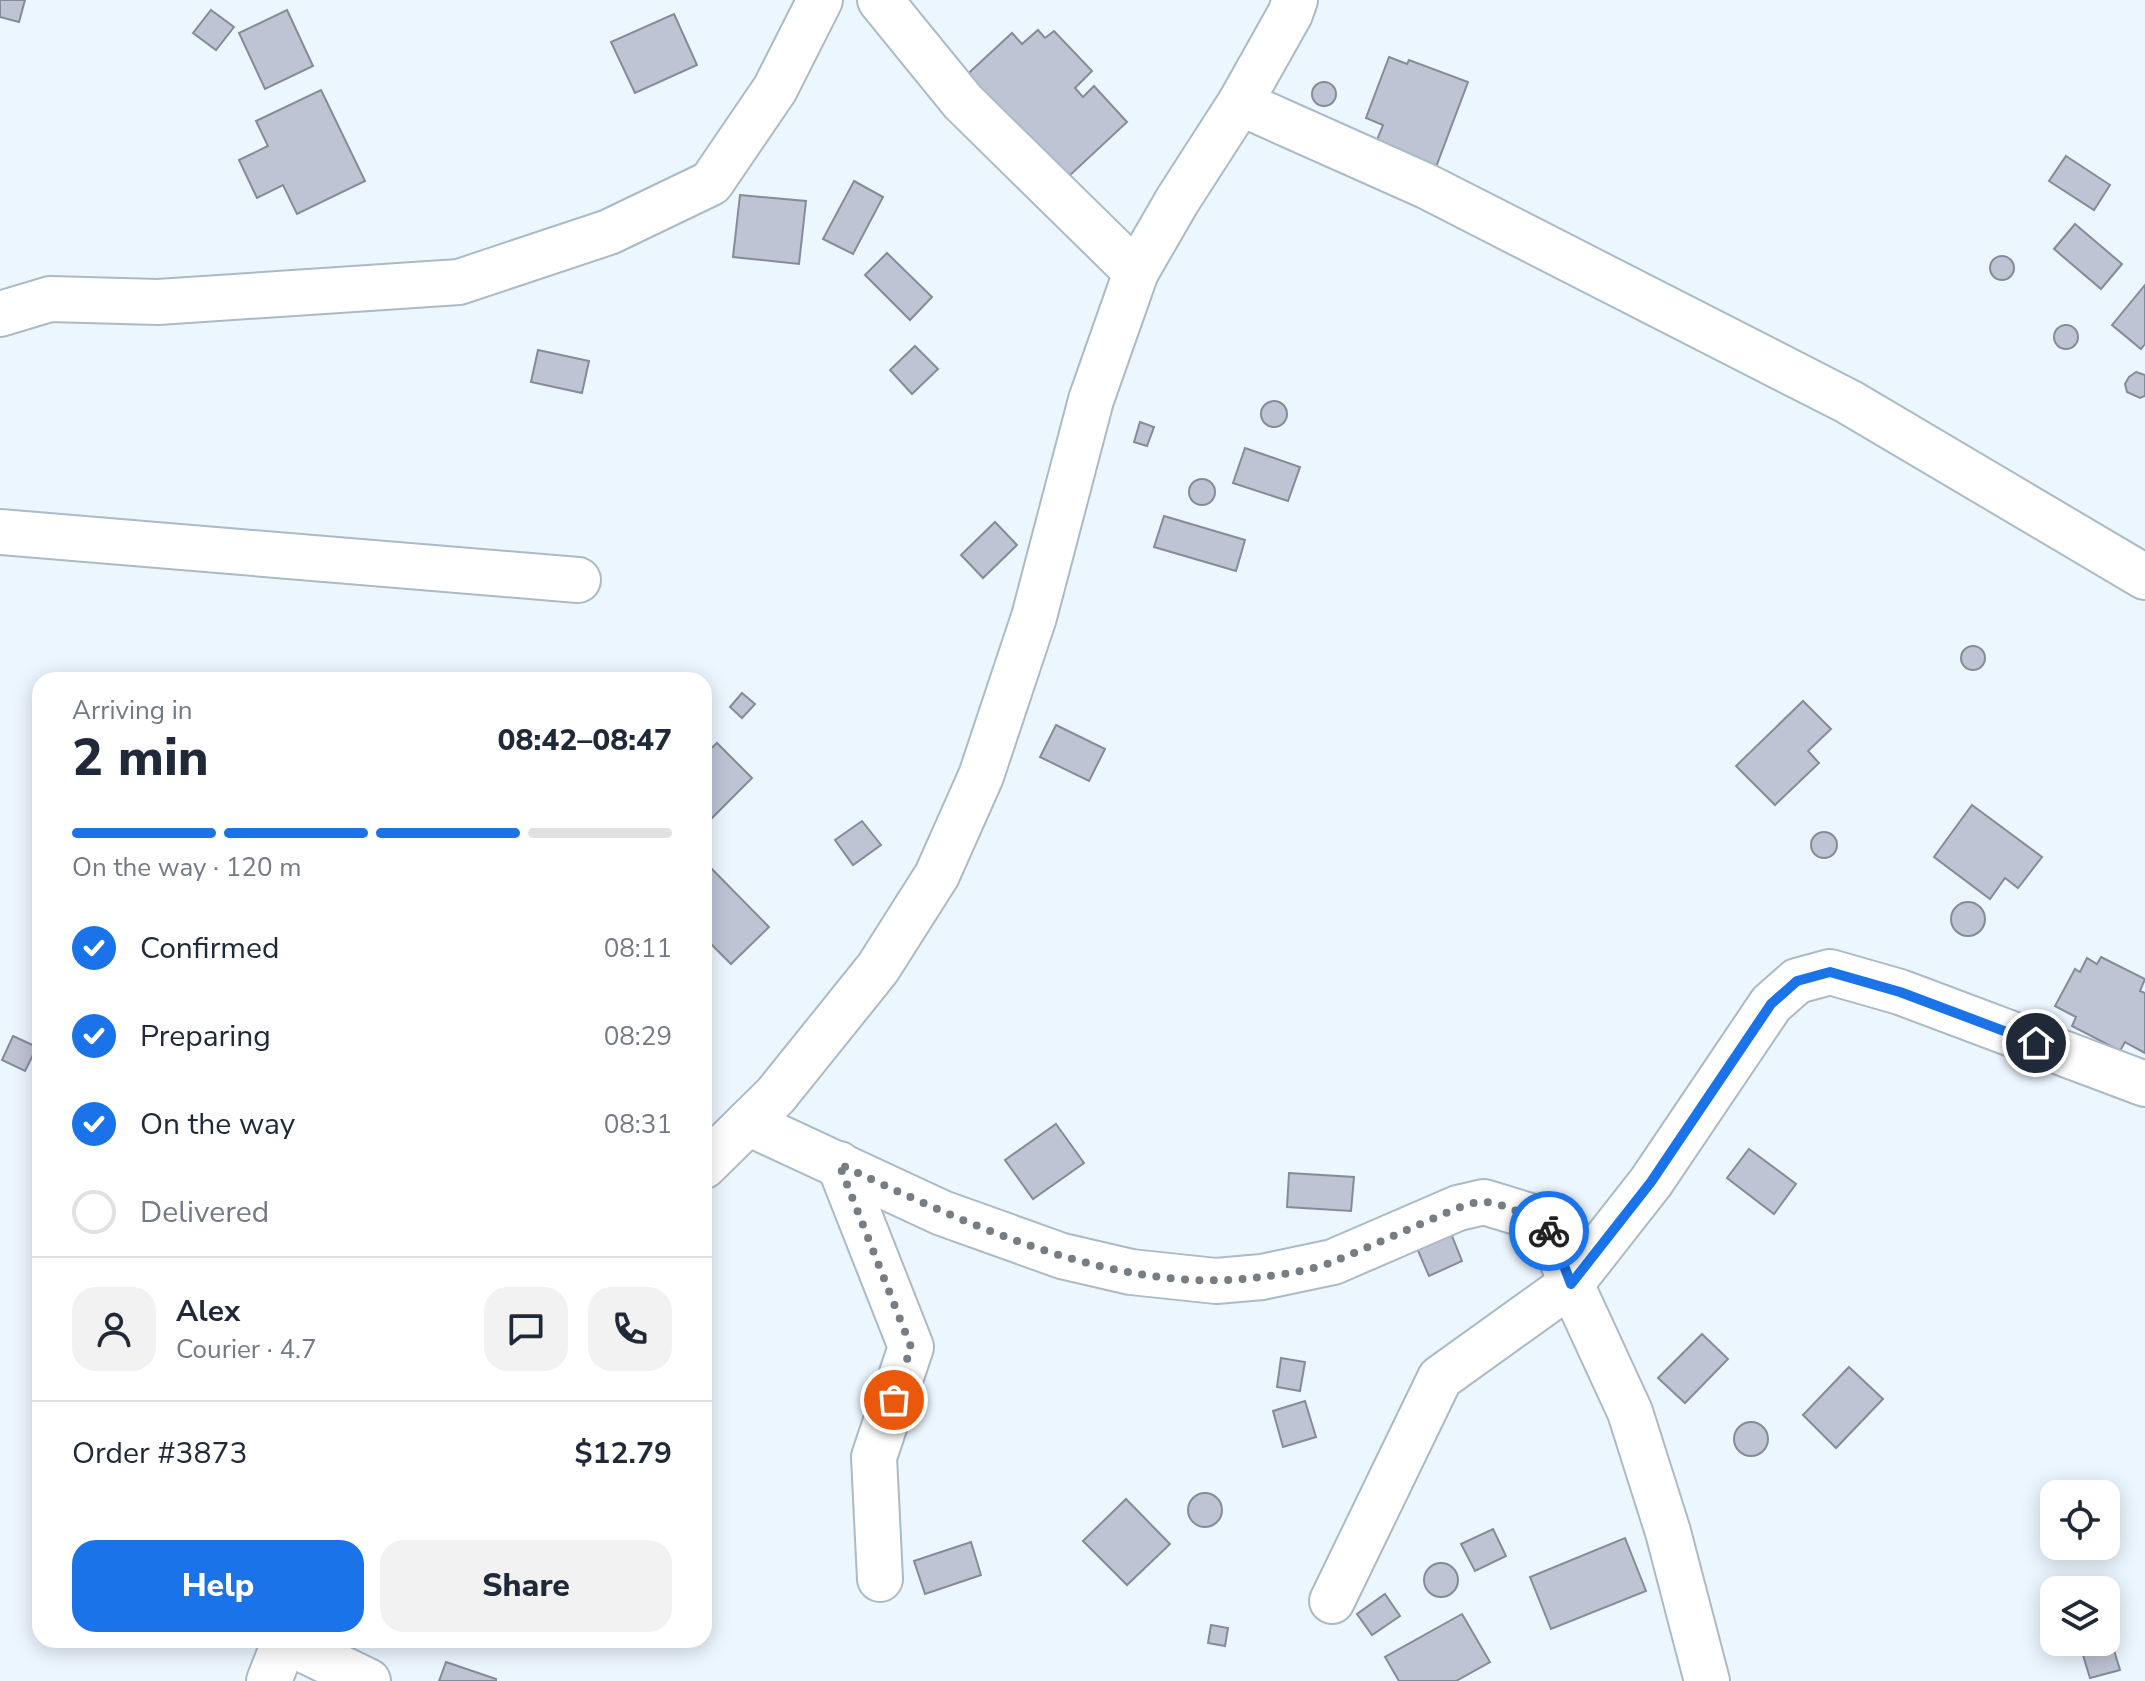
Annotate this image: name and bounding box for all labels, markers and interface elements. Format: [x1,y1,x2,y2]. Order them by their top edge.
text: Arriving in [72,693,193,728]
text: 08:42–08:47 [497,720,672,761]
text: 2 min [72,722,209,793]
text: On the way · 120 m [72,850,301,885]
icon: check [72,926,116,970]
text: Confirmed [140,928,280,969]
text: 08:11 [604,931,672,966]
pin [2002,1009,2070,1077]
icon: check [72,1014,116,1058]
text: Preparing [140,1016,271,1057]
text: 08:29 [604,1019,672,1054]
icon: home [2014,1021,2058,1065]
icon: check [72,1102,116,1146]
text: On the way [140,1104,295,1145]
text: 08:31 [604,1107,672,1142]
courier [1509,1191,1589,1271]
text: Delivered [140,1192,269,1233]
icon: bike [1527,1209,1571,1253]
button: person [72,1287,156,1371]
button: chat [484,1287,568,1371]
button: phone [588,1287,672,1371]
text: Alex [176,1291,240,1332]
text: Courier · 4.7 [176,1332,317,1367]
pin [860,1366,928,1434]
icon: bag [872,1378,916,1422]
text: Order #3873 [72,1433,247,1474]
text: $12.79 [575,1433,672,1474]
map controls [2040,1480,2120,1656]
button: locate [2040,1480,2120,1560]
button: Help [72,1540,364,1632]
button: Share [380,1540,672,1632]
button: layers [2040,1576,2120,1656]

